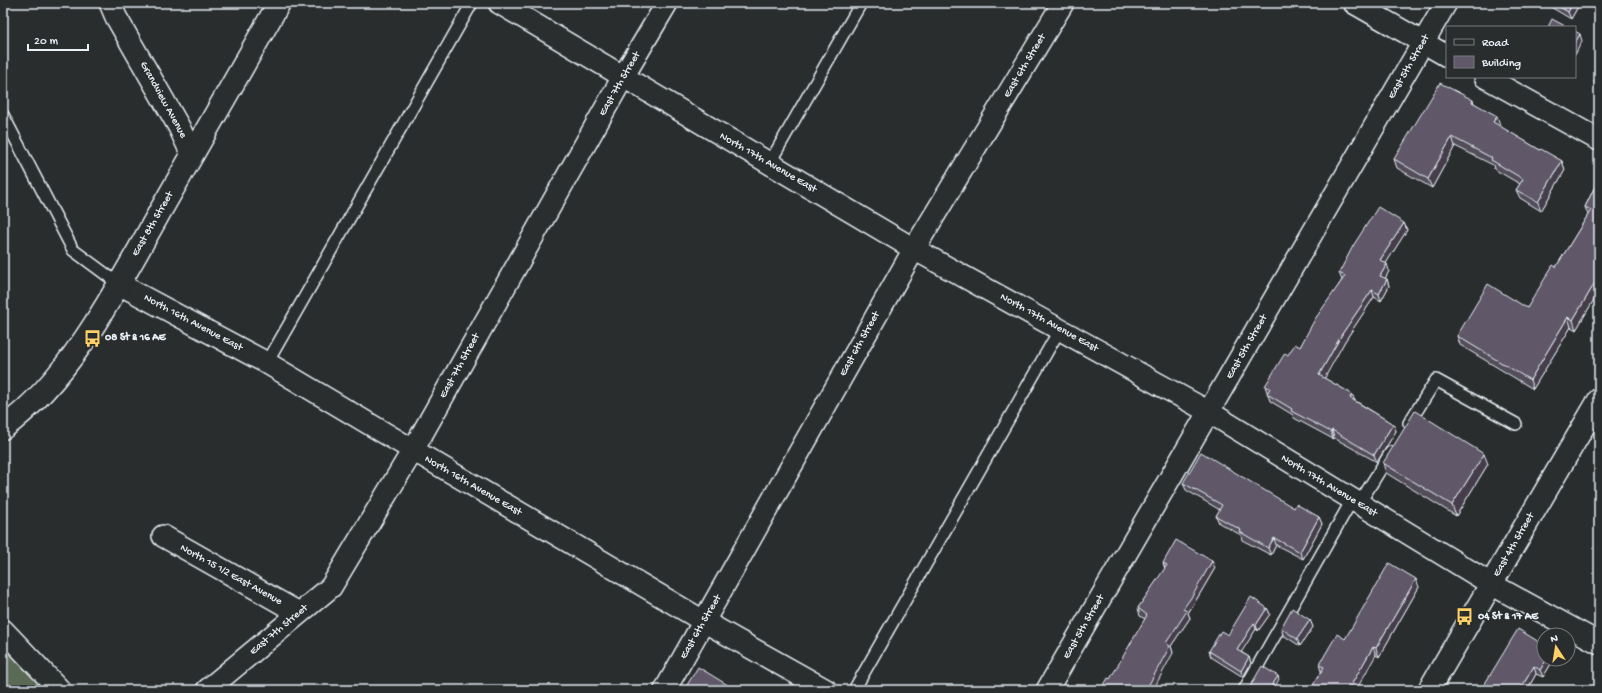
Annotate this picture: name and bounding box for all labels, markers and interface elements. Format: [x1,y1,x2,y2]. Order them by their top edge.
scale bar [28,26,88,52]
legend [1446,26,1576,78]
street label: East 6th Street [1001,31,1049,100]
street label: East 5th Street [1386,31,1433,101]
text: 20 m [34,35,59,49]
text: Road [1482,37,1509,51]
street label: East 7th Street [597,48,644,118]
text: Building [1481,57,1521,71]
street label: Grandview Avenue [137,60,189,141]
street label: North 17th Avenue East [717,130,820,196]
street label: East 8th Street [130,188,177,258]
street label: North 17th Avenue East [998,291,1101,356]
street label: North 16th Avenue East [142,292,246,355]
street label: East 6th Street [837,308,883,378]
street label: East 5th Street [1224,311,1271,381]
bus stop icon: 08 St & 16 AE [82,328,102,348]
street label: East 7th Street [437,330,483,400]
place label: 08 St & 16 AE [105,331,167,344]
street label: North 17th Avenue East [1279,452,1381,520]
street label: North 16th Avenue East [422,453,525,519]
street label: East 4th Street [1491,510,1538,579]
street label: North 15 1/2 East Avenue [178,542,284,608]
street label: East 5th Street [1061,591,1108,661]
street label: East 6th Street [678,592,725,661]
street label: East 7th Street [247,601,312,658]
bus stop icon: 04 St & 17 AE [1455,607,1475,627]
place label: 04 St & 17 AE [1478,610,1539,623]
north arrow [1536,627,1576,667]
text: N [1550,633,1559,646]

